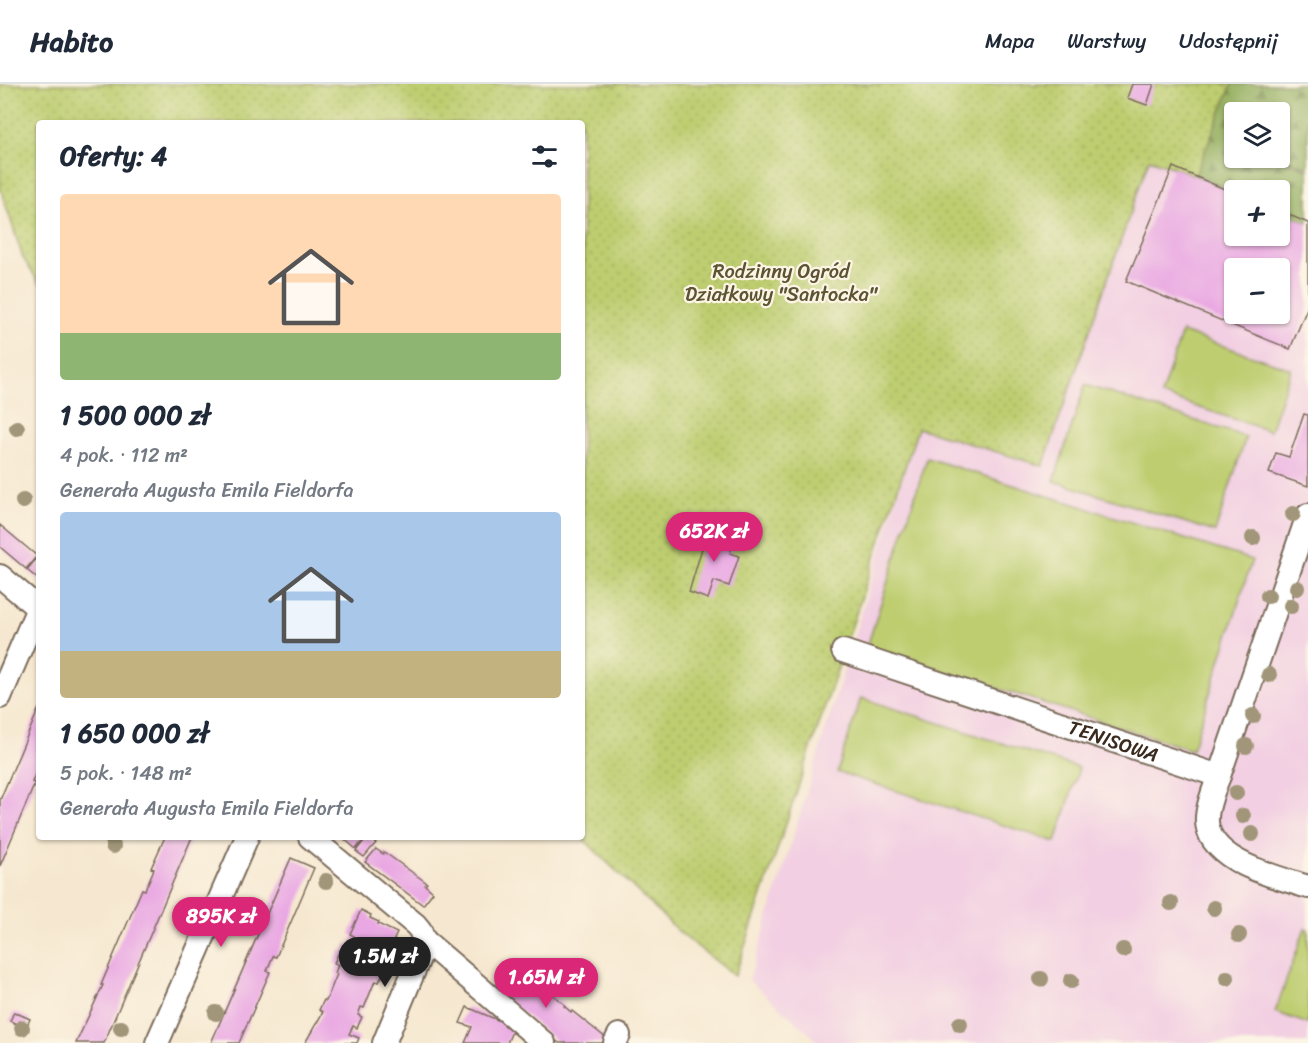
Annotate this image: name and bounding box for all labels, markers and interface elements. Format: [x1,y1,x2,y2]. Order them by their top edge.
text: Habito [30,17,113,66]
text: Mapa [985,22,1034,60]
text: Warstwy [1067,22,1146,60]
text: Udostępnij [1179,22,1278,60]
map controls [1224,102,1290,324]
button: layers [1224,102,1290,168]
text: Oferty: 4 [60,133,167,179]
icon: filters [528,140,561,173]
button: + [1224,180,1290,246]
icon: home [257,233,365,341]
park label: Rodzinny Ogród Działkowy "Santocka" [685,254,879,312]
button: − [1224,258,1290,324]
text: 1 500 000 zł [60,392,210,438]
text: 4 pok. · 112 m² [60,438,188,473]
text: Generała Augusta Emila Fieldorfa [60,473,354,508]
pin: 652K zł [659,512,769,563]
text: 652K zł [680,514,748,549]
icon: home [257,551,365,659]
text: 1 650 000 zł [60,710,209,756]
street label: TENISOWA [1064,710,1163,772]
text: 5 pok. · 148 m² [60,756,192,791]
text: Generała Augusta Emila Fieldorfa [60,791,354,826]
pin: 895K zł [166,897,276,948]
text: 895K zł [186,899,256,934]
pin: 1.5M zł [330,937,440,988]
text: 1.5M zł [353,939,417,974]
pin: 1.65M zł [484,958,608,1009]
text: 1.65M zł [508,960,584,995]

